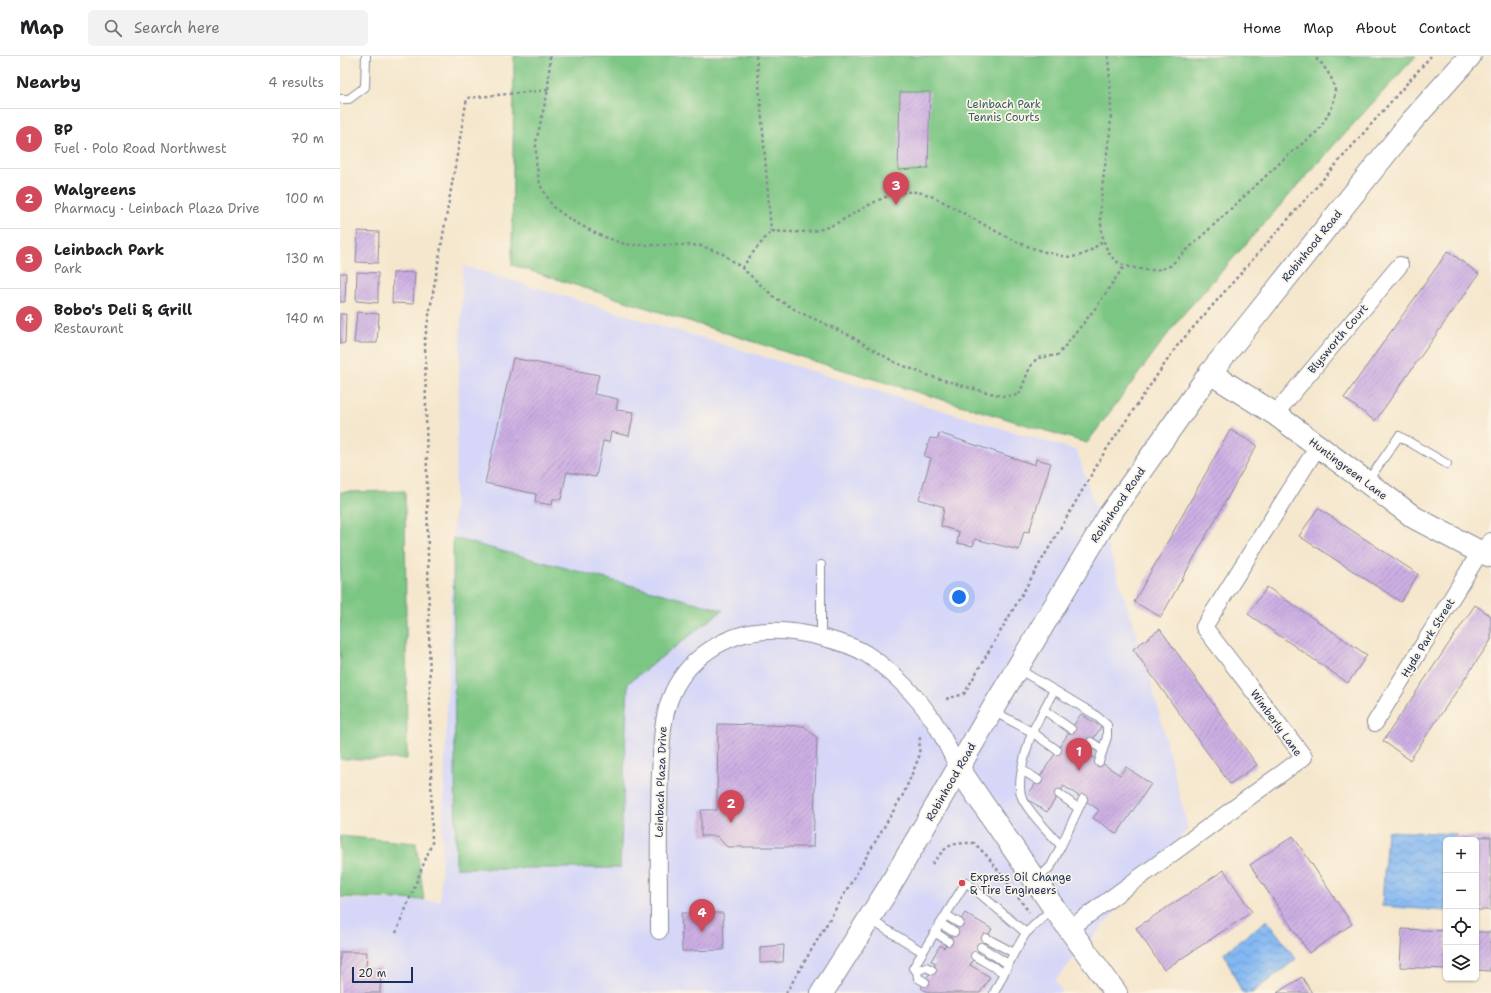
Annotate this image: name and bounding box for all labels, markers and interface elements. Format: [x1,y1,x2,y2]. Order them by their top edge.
search box [88,10,368,46]
text: Map [20,15,64,40]
icon: search [102,17,124,39]
text: Search here [134,18,220,38]
text: Home [1243,19,1282,37]
text: Map [1304,19,1334,37]
text: About [1356,19,1397,37]
text: Contact [1419,19,1471,37]
text: Nearby [16,71,81,93]
text: 4 results [268,74,324,91]
park label: Leinbach Park Tennis Courts [967,97,1041,125]
text: BP [54,120,73,140]
text: 1 [26,130,32,147]
text: 70 m [290,130,324,147]
text: Fuel · Polo Road Northwest [54,140,227,157]
pin: 3 [883,172,909,205]
text: Walgreens [54,180,136,200]
text: 2 [24,190,34,207]
text: 100 m [285,190,324,207]
text: Pharmacy · Leinbach Plaza Drive [54,200,260,217]
street label: Robinhood Road [1278,207,1346,285]
text: Leinbach Park [54,240,164,260]
text: 3 [24,250,34,267]
text: 130 m [286,250,324,267]
text: Park [54,260,82,277]
text: Bobo's Deli & Grill [54,300,192,320]
street label: Blysworth Court [1304,301,1372,377]
text: 4 [24,310,34,327]
text: 140 m [285,310,324,327]
text: Restaurant [54,320,124,337]
street label: Huntingreen Lane [1306,435,1390,503]
street label: Robinhood Road [1087,464,1149,546]
your location [949,587,969,607]
street label: Hyde Park Street [1398,595,1459,681]
street label: Wimberly Lane [1247,687,1305,759]
street label: Leinbach Plaza Drive [652,726,670,838]
pin: 1 [1066,738,1092,771]
street label: Robinhood Road [922,740,980,824]
pin: 2 [718,790,744,823]
map controls [1443,837,1479,981]
button: + [1443,837,1479,873]
place label: Express Oil Change & Tire Engineers [970,870,1072,898]
button: − [1443,873,1479,909]
marker: Express Oil Change & Tire Engineers [957,878,967,888]
pin: 4 [689,899,715,932]
button: locate [1443,909,1479,945]
button: layers [1443,945,1479,981]
scale bar [352,965,413,984]
text: 20 m [358,966,386,981]

